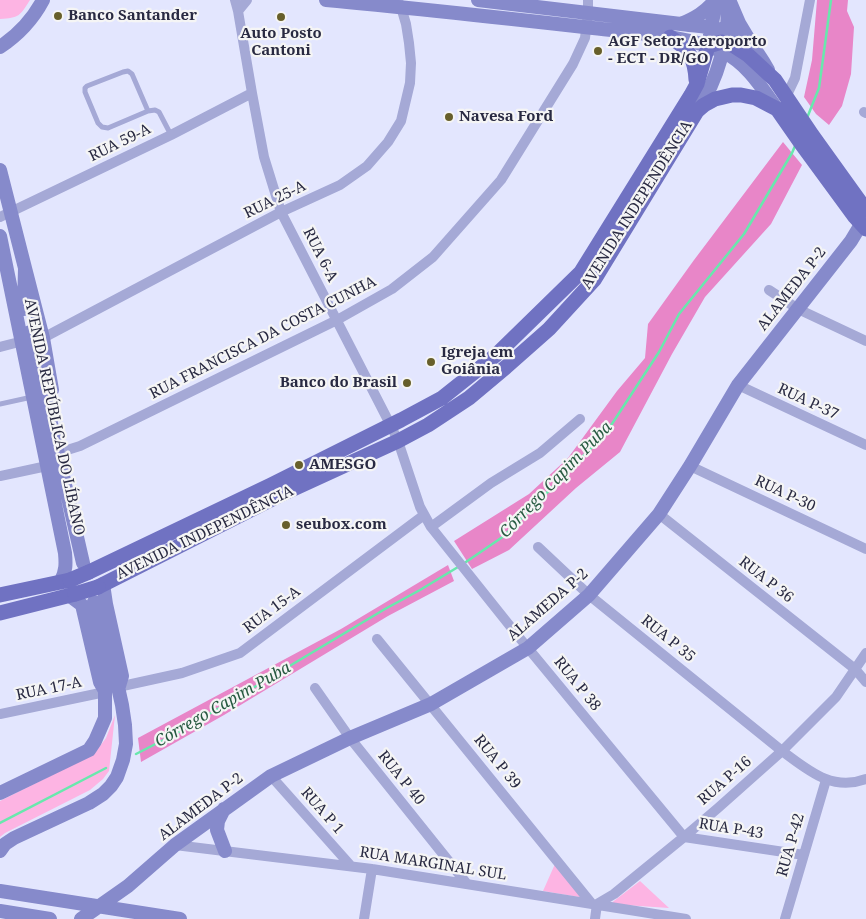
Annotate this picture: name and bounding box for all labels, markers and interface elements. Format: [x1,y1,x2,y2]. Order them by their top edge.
place label: Banco Santander [68,7,197,25]
marker: Banco Santander [52,10,64,22]
marker: Auto Posto Cantoni [275,11,287,23]
place label: Auto Posto Cantoni [240,25,322,60]
place label: AGF Setor Aeroporto - ECT - DR/GO [608,33,767,68]
marker: AGF Setor Aeroporto - ECT - DR/GO [592,45,604,57]
place label: Navesa Ford [459,108,553,126]
marker: Navesa Ford [443,111,455,123]
street label: AVENIDA INDEPENDÊNCIA [578,118,696,292]
street label: RUA 59-A [86,120,154,166]
street label: RUA 25-A [241,177,309,223]
street label: RUA 6-A [299,225,341,285]
street label: ALAMEDA P-2 [754,244,830,334]
street label: RUA FRANCISCA DA COSTA CUNHA [147,273,379,403]
street label: AVENIDA REPÚBLICA DO LÍBANO [20,297,88,537]
place label: Igreja em Goiânia [441,344,513,379]
marker: Igreja em Goiânia [425,356,437,368]
place label: Banco do Brasil [280,374,397,392]
marker: Banco do Brasil [401,377,413,389]
street label: RUA P-37 [775,380,841,424]
water label: Córrego Capim Puba [496,418,616,542]
place label: AMESGO [309,456,376,474]
marker: AMESGO [293,459,305,471]
street label: RUA P-30 [752,472,818,516]
street label: AVENIDA INDEPENDÊNCIA [113,482,297,584]
place label: seubox.com [296,516,387,534]
marker: seubox.com [280,519,292,531]
street label: RUA P 36 [735,553,797,607]
street label: ALAMEDA P-2 [504,565,592,645]
street label: RUA 15-A [240,583,304,637]
street label: RUA P 35 [637,612,699,666]
street label: RUA P 38 [550,653,604,715]
water label: Córrego Capim Puba [152,658,294,752]
street label: RUA 17-A [15,673,83,705]
street label: RUA P 39 [470,731,524,793]
street label: RUA P 40 [374,747,428,809]
street label: RUA P-16 [695,753,755,809]
street label: ALAMEDA P-2 [155,769,247,845]
street label: RUA P 1 [297,784,347,838]
street label: RUA P-42 [773,811,809,879]
street label: RUA P-43 [697,815,765,843]
street label: RUA MARGINAL SUL [358,843,508,885]

